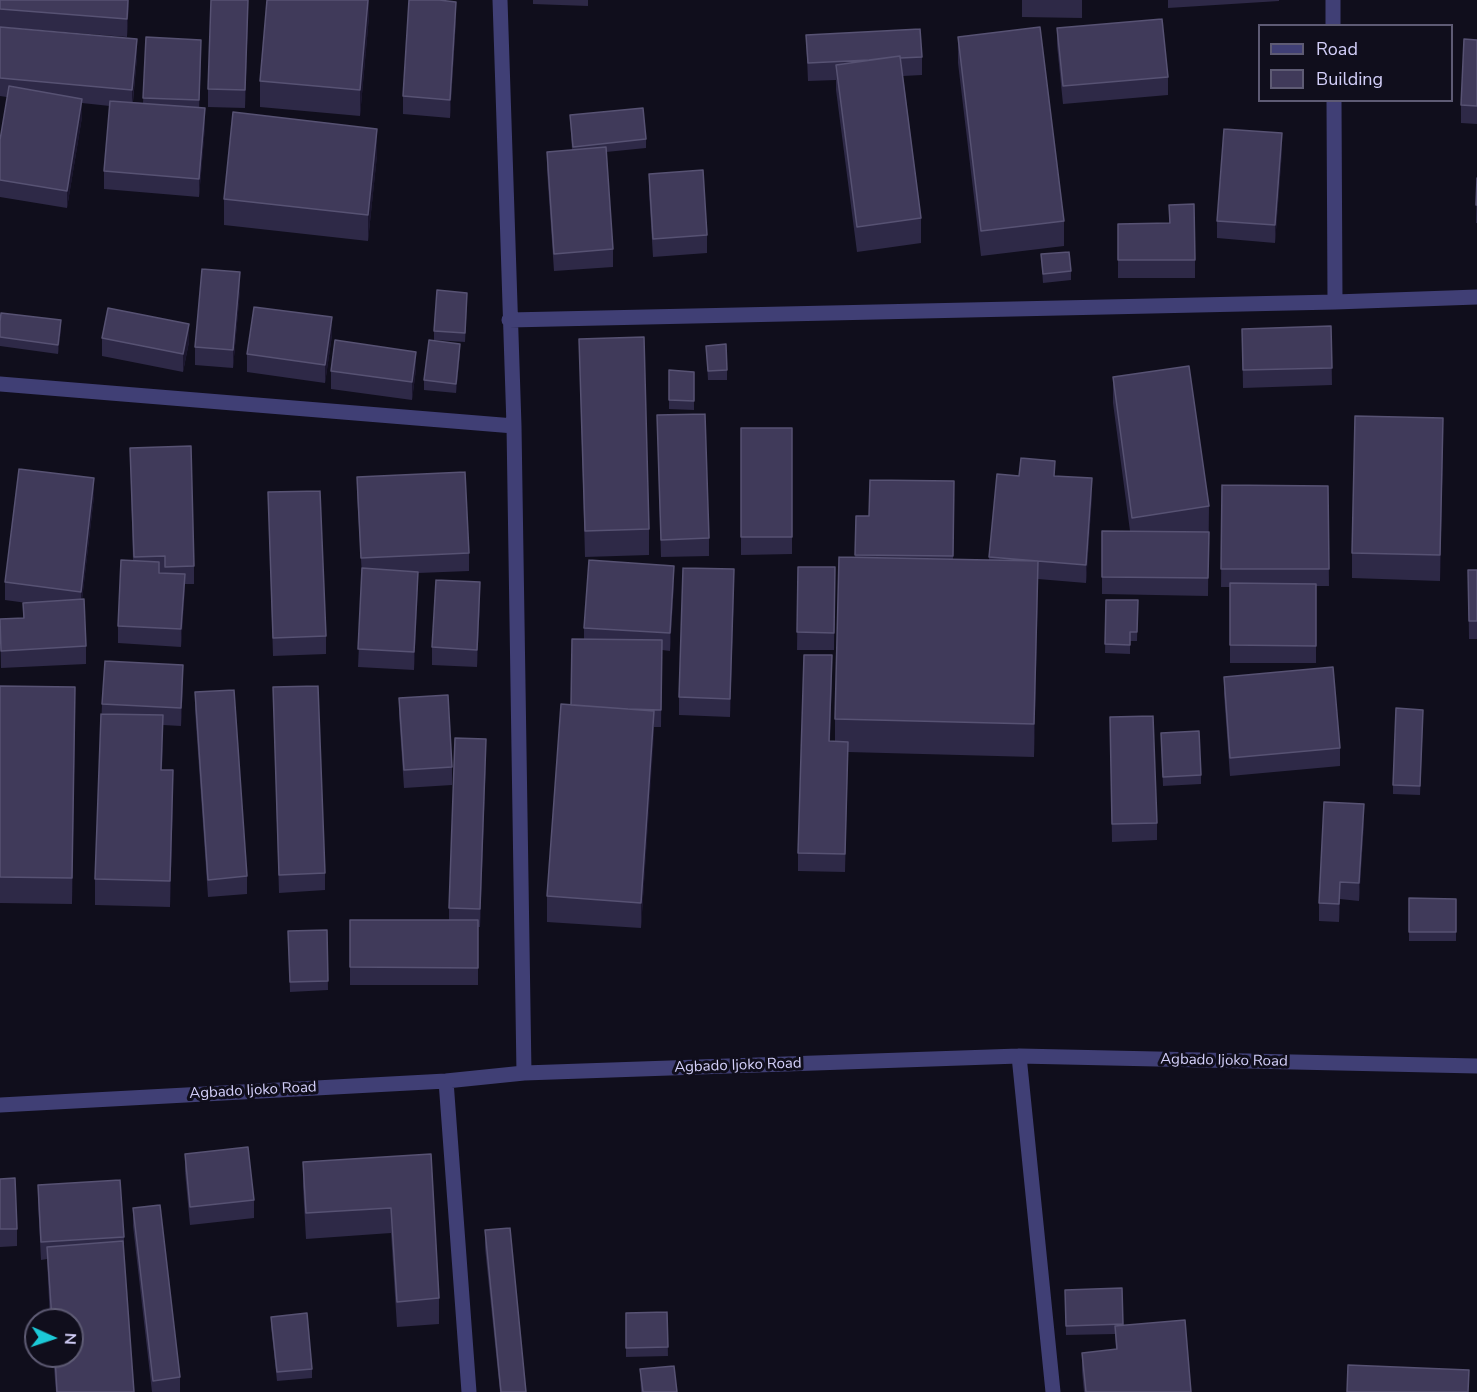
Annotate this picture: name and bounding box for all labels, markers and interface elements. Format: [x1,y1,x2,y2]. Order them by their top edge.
legend [1258,24,1453,102]
text: Road [1316,37,1358,61]
text: Building [1316,67,1383,91]
street label: Agbado Ijoko Road [1160,1051,1288,1071]
street label: Agbado Ijoko Road [674,1055,802,1077]
street label: Agbado Ijoko Road [189,1079,317,1103]
north arrow [24,1308,84,1368]
text: N [59,1332,81,1345]

